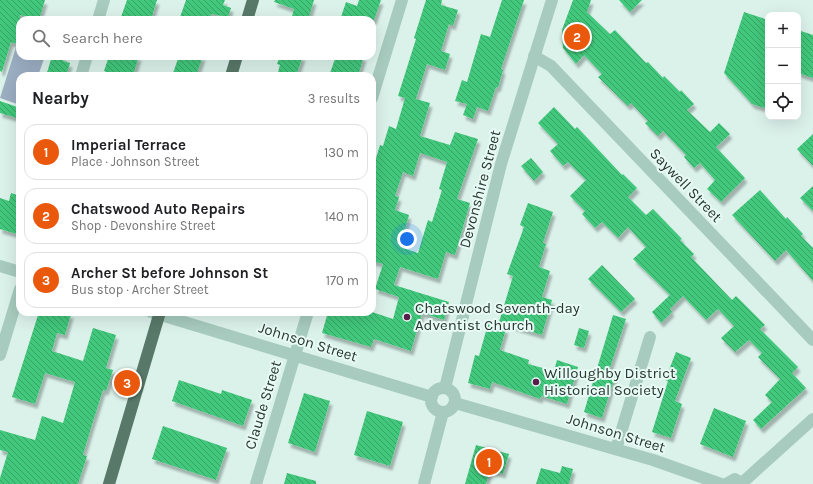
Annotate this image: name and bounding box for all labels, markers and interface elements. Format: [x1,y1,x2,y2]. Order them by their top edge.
map controls [765,12,801,120]
button: + [765,12,801,48]
search box [16,16,376,60]
pin: 2 [564,22,590,52]
icon: search [30,27,52,49]
text: Search here [62,29,143,47]
button: − [765,48,801,84]
button: locate [765,84,801,120]
text: Nearby [32,88,89,108]
text: 3 results [308,91,360,106]
street label: Devonshire Street [456,128,505,250]
text: Imperial Terrace [71,136,186,154]
street label: Saywell Street [646,144,726,226]
text: 1 [44,145,48,160]
text: 130 m [324,145,359,160]
text: Place · Johnson Street [71,154,199,169]
text: Chatswood Auto Repairs [71,200,245,218]
text: 2 [42,209,50,224]
text: 140 m [324,209,359,224]
text: Shop · Devonshire Street [71,218,215,233]
your location [397,229,417,249]
text: Archer St before Johnson St [71,264,268,282]
text: 3 [42,273,50,288]
text: 170 m [326,273,359,288]
text: Bus stop · Archer Street [71,282,209,297]
place label: Chatswood Seventh-day Adventist Church [415,299,580,334]
marker: Chatswood Seventh-day Adventist Church [402,312,412,322]
street label: Johnson Street [256,318,360,366]
street label: Claude Street [241,358,285,452]
place label: Willoughby District Historical Society [544,364,676,399]
pin: 3 [114,368,140,398]
marker: Willoughby District Historical Society [531,377,541,387]
street label: Johnson Street [564,409,668,457]
pin: 1 [476,447,502,477]

